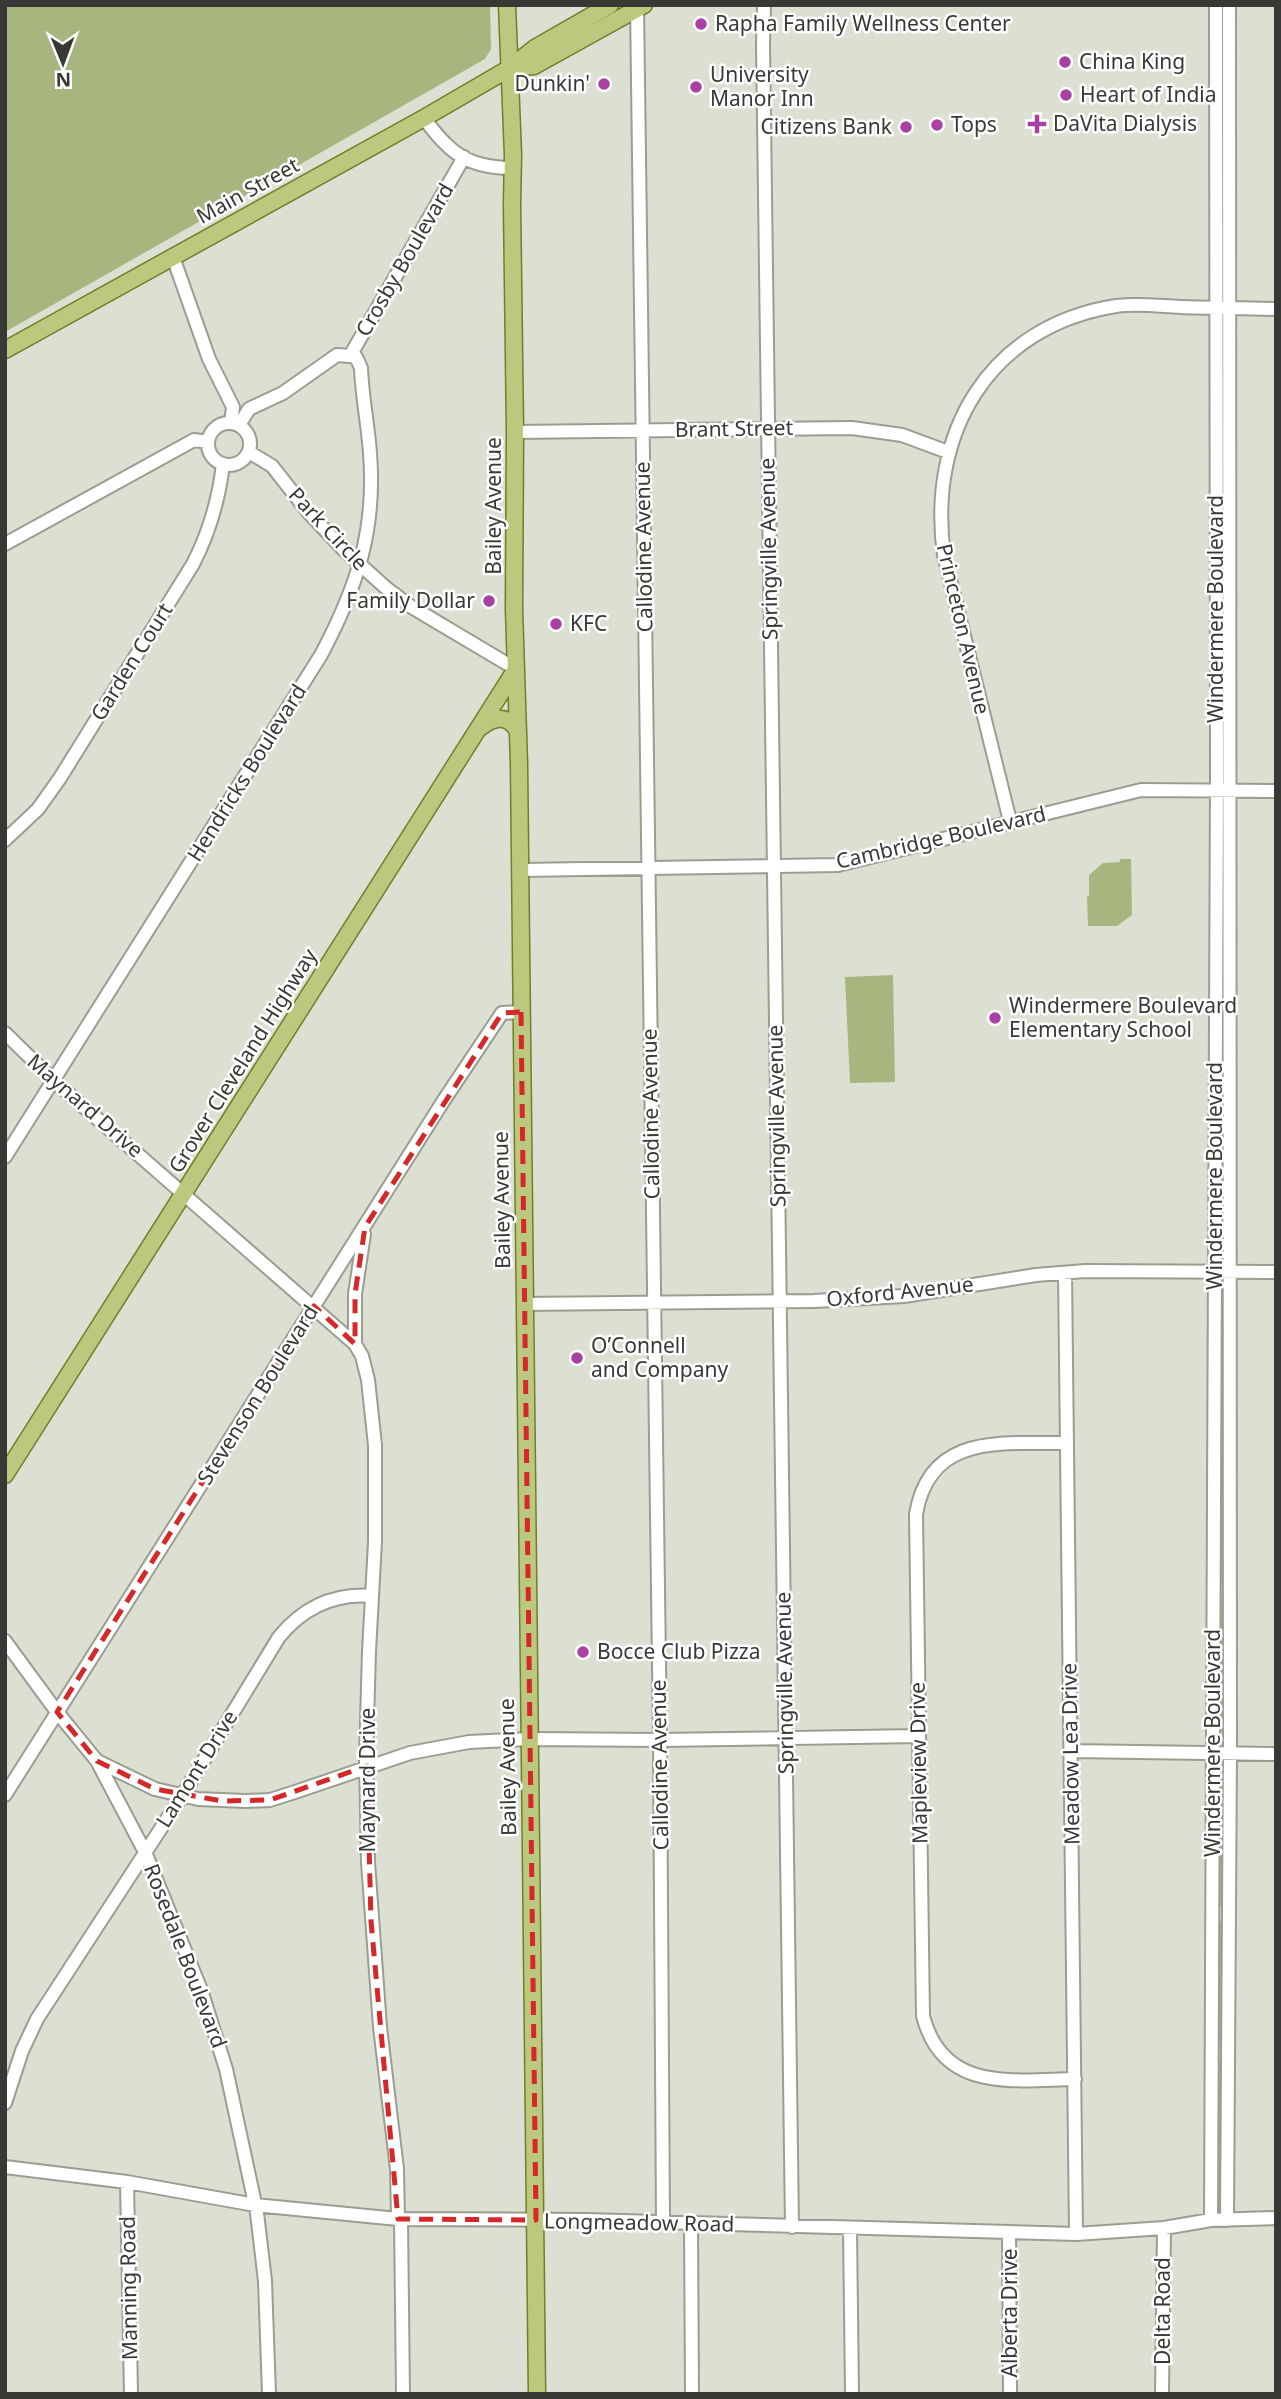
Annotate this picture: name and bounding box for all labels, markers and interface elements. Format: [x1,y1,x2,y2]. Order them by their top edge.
place label: Rapha Family Wellness Center [715,9,1011,37]
marker: Rapha Family Wellness Center [693,16,709,32]
north arrow [28,28,98,98]
place label: China King [1079,47,1185,75]
marker: China King [1057,54,1073,70]
place label: University Manor Inn [710,60,814,112]
text: N [55,67,71,93]
place label: Dunkin' [515,69,590,97]
marker: Dunkin' [596,76,612,92]
marker: University Manor Inn [688,79,704,95]
place label: Heart of India [1080,80,1217,108]
marker: Heart of India [1058,87,1074,103]
place label: DaVita Dialysis [1053,109,1197,137]
place label: Tops [951,110,997,138]
place label: Citizens Bank [760,112,893,140]
marker: DaVita Dialysis [1027,114,1047,134]
marker: Tops [929,117,945,133]
marker: Citizens Bank [898,119,914,135]
street label: Main Street [191,150,304,230]
street label: Crosby Boulevard [349,178,459,341]
street label: Brant Street [675,413,794,443]
street label: Bailey Avenue [479,437,507,575]
street label: Springville Avenue [752,458,784,640]
street label: Callodine Avenue [628,461,658,633]
street label: Park Circle [283,481,374,576]
street label: Windermere Boulevard [1201,495,1229,723]
street label: Princeton Avenue [931,541,997,717]
place label: Family Dollar [346,586,475,614]
marker: Family Dollar [481,593,497,609]
street label: Garden Court [84,597,179,726]
place label: KFC [570,609,607,637]
marker: KFC [548,616,564,632]
street label: Hendricks Boulevard [180,679,312,866]
street label: Cambridge Boulevard [833,799,1048,875]
street label: Grover Cleveland Highway [162,943,323,1178]
place label: Windermere Boulevard Elementary School [1009,991,1237,1043]
marker: Windermere Boulevard Elementary School [987,1010,1003,1026]
street label: Springville Avenue [760,1025,792,1207]
street label: Callodine Avenue [635,1028,665,1200]
street label: Maynard Drive [22,1047,150,1163]
street label: Windermere Boulevard [1200,1062,1228,1290]
street label: Bailey Avenue [486,1131,516,1269]
street label: Oxford Avenue [825,1269,975,1313]
street label: Stevenson Boulevard [190,1299,324,1490]
place label: O’Connell and Company [591,1331,728,1383]
marker: O’Connell and Company [569,1350,585,1366]
street label: Springville Avenue [768,1592,800,1774]
street label: Windermere Boulevard [1198,1629,1226,1857]
place label: Bocce Club Pizza [597,1637,761,1665]
marker: Bocce Club Pizza [575,1644,591,1660]
street label: Meadow Lea Drive [1054,1663,1086,1845]
street label: Callodine Avenue [644,1679,674,1851]
street label: Mapleview Drive [903,1682,933,1844]
street label: Bailey Avenue [492,1698,522,1836]
street label: Lamont Drive [149,1705,243,1832]
street label: Maynard Drive [353,1708,381,1852]
street label: Rosedale Boulevard [138,1860,234,2052]
street label: Longmeadow Road [544,2206,734,2238]
street label: Manning Road [113,2216,143,2360]
street label: Alberta Drive [995,2248,1023,2378]
street label: Delta Road [1148,2257,1176,2365]

